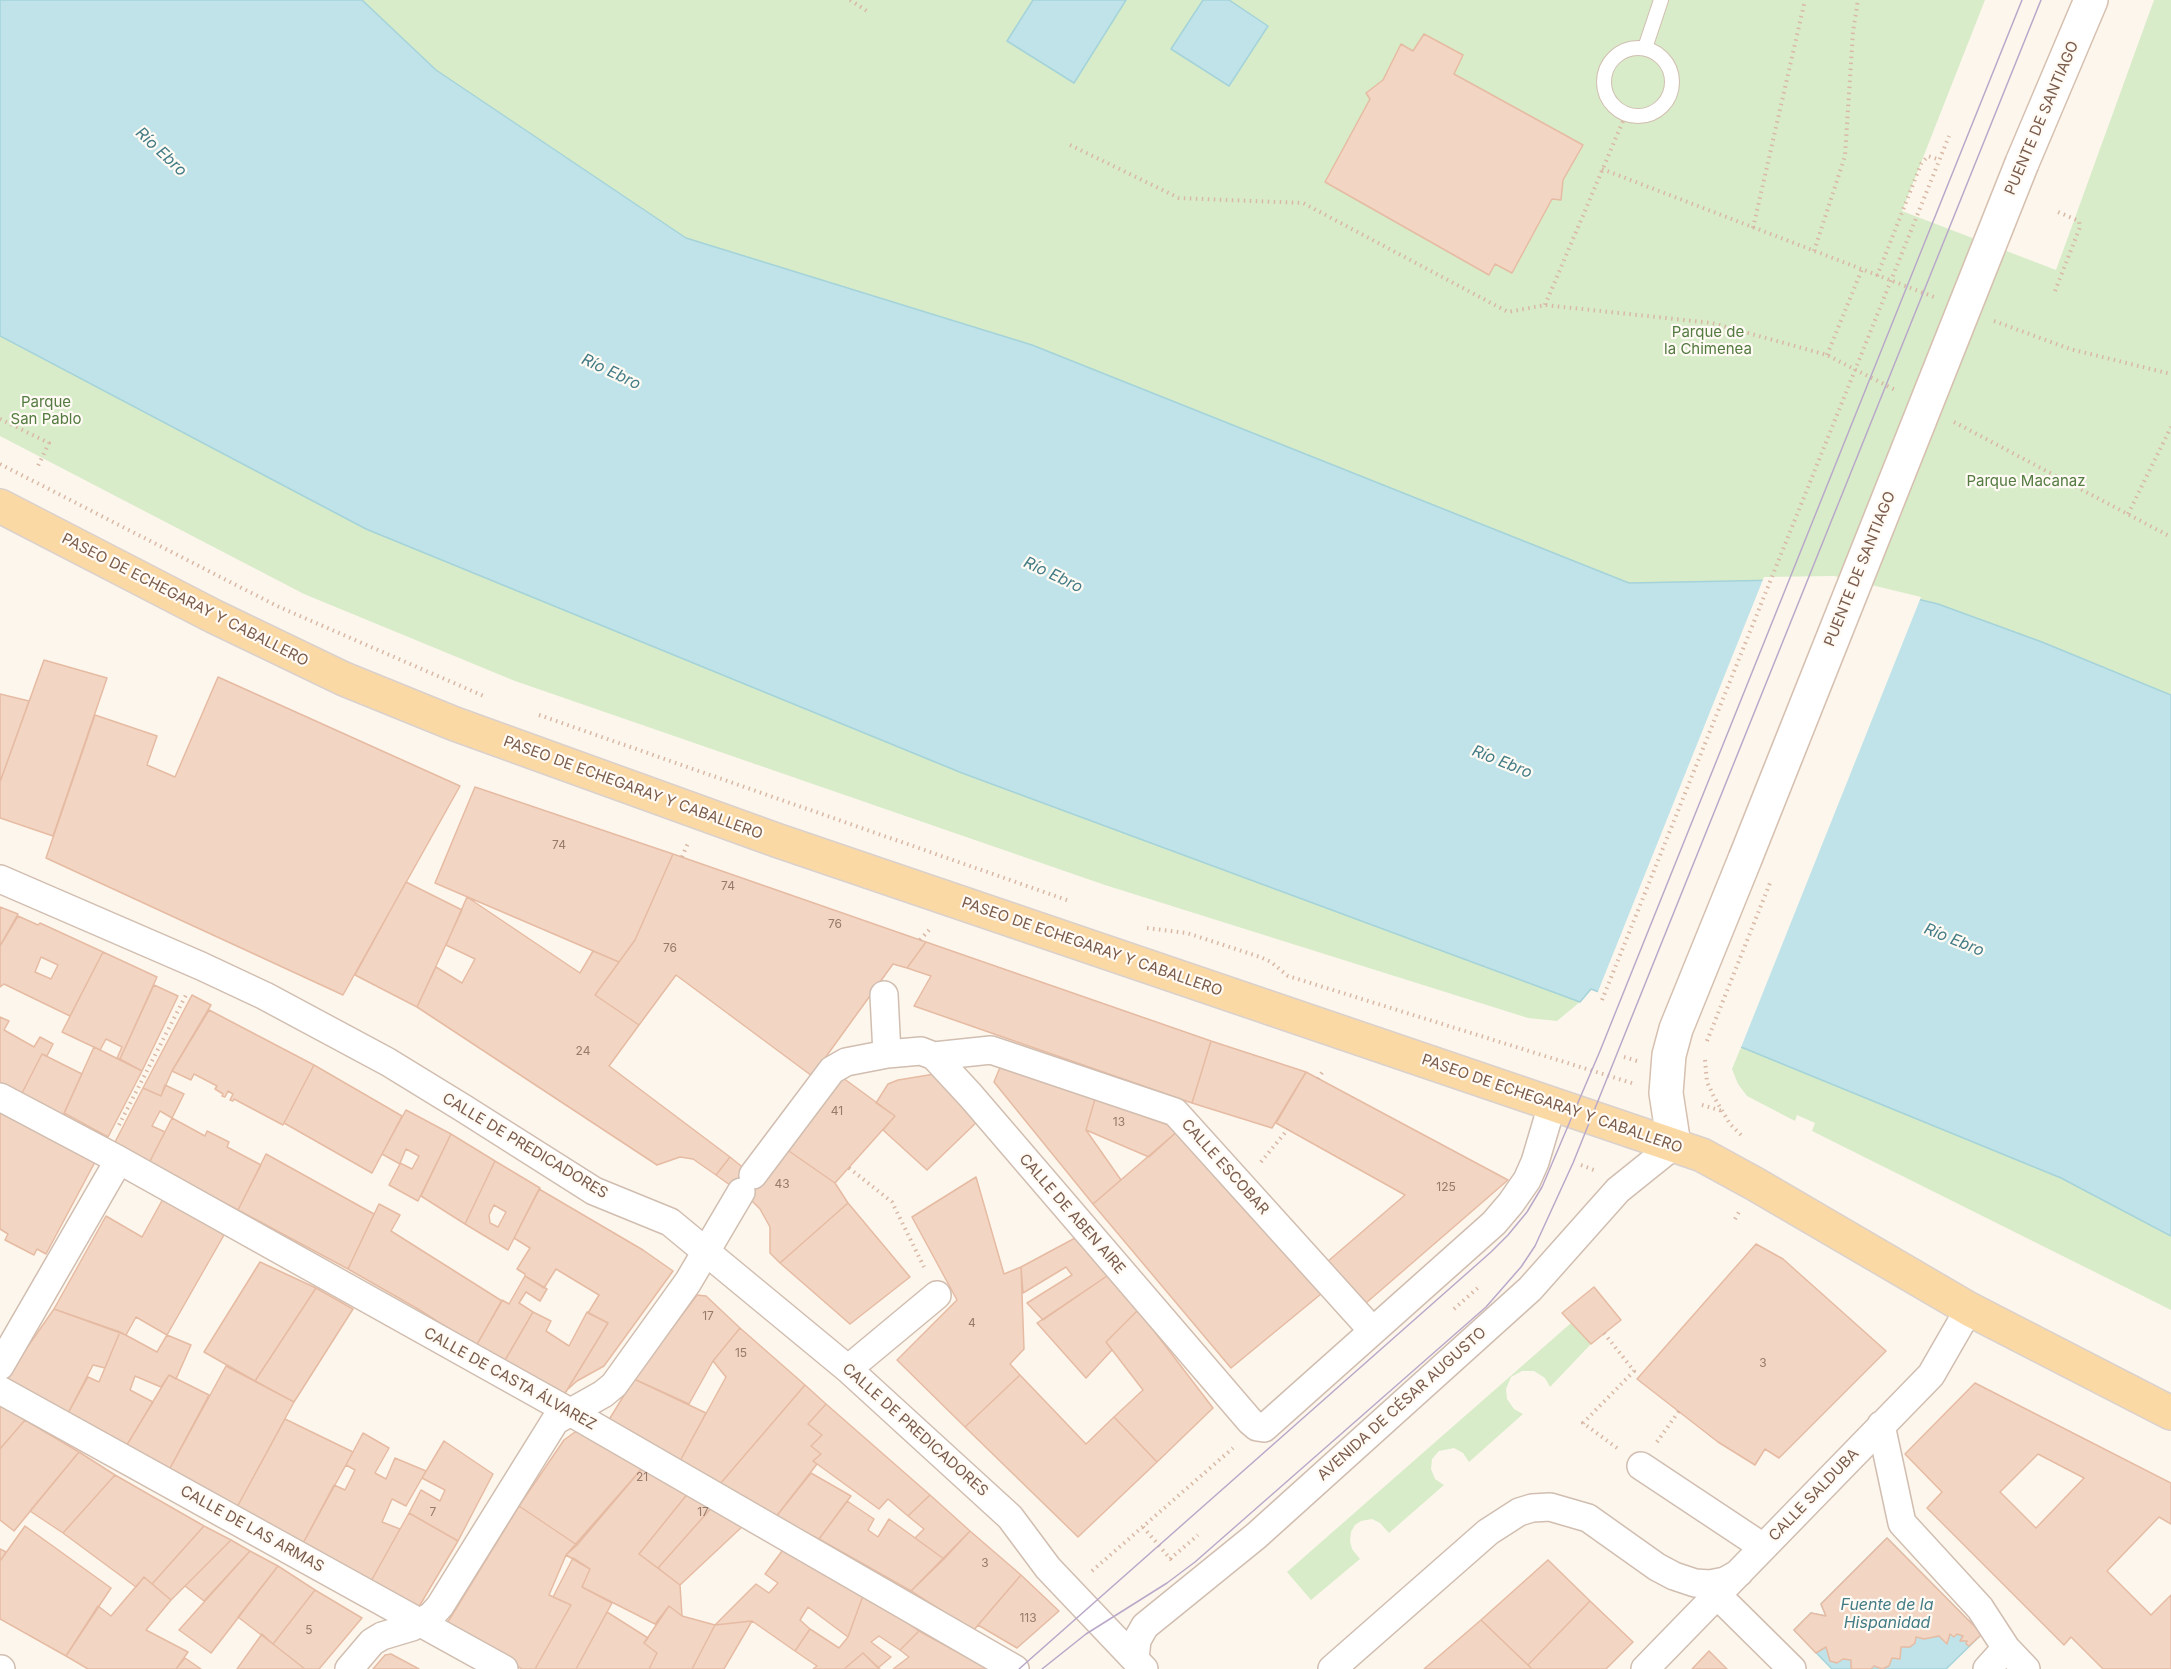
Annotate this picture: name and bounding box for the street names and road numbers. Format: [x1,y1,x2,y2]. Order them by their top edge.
street label: PUENTE DE SANTIAGO [2001,38,2083,198]
street label: PUENTE DE SANTIAGO [1821,489,1899,649]
street label: PASEO DE ECHEGARAY Y CABALLERO [59,530,311,670]
street label: PASEO DE ECHEGARAY Y CABALLERO [501,733,765,843]
street label: PASEO DE ECHEGARAY Y CABALLERO [959,894,1225,1000]
street label: PASEO DE ECHEGARAY Y CABALLERO [1419,1051,1685,1157]
street label: CALLE DE PREDICADORES [439,1089,611,1203]
street label: CALLE ESCOBAR [1177,1116,1273,1218]
street label: CALLE DE ABEN AIRE [1015,1150,1129,1278]
street label: AVENIDA DE CÉSAR AUGUSTO [1314,1323,1490,1485]
street label: CALLE DE CASTA ÁLVAREZ [421,1324,599,1434]
street label: CALLE DE PREDICADORES [838,1360,992,1500]
street label: CALLE SALDUBA [1765,1445,1863,1545]
street label: CALLE DE LAS ARMAS [177,1482,327,1576]

